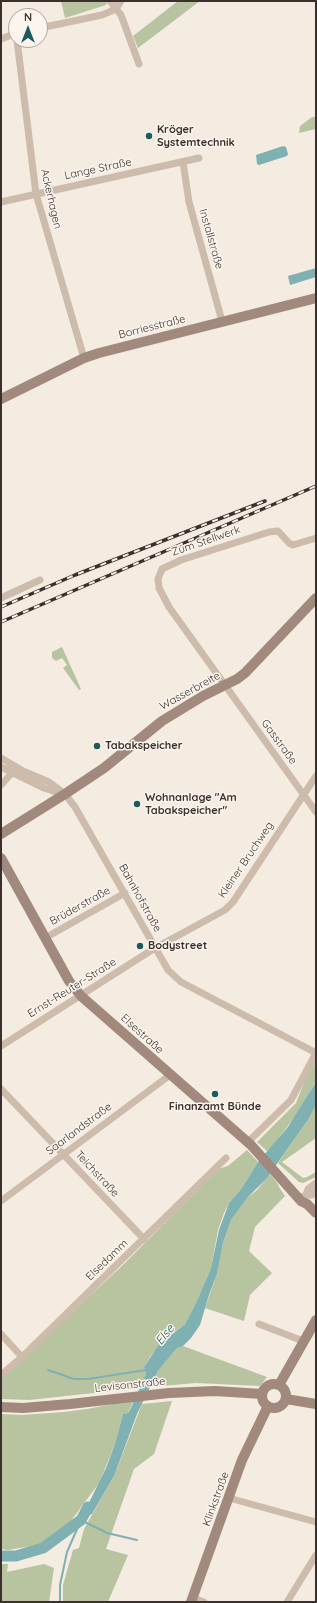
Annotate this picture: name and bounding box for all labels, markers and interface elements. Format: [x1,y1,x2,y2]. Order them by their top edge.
north arrow [8,8,48,48]
text: N [24,10,32,24]
place label: Kröger Systemtechnik [157,123,235,149]
marker: Kröger Systemtechnik [144,131,154,141]
street label: Lange Straße [63,155,133,183]
street label: Ackerhagen [38,168,64,230]
street label: Installstraße [196,207,226,271]
street label: Borriesstraße [117,312,187,342]
street label: Zum Stellwerk [170,523,242,559]
street label: Wasserbreite [157,669,223,713]
street label: Gasstraße [258,717,300,767]
place label: Tabakspeicher [105,739,182,753]
marker: Tabakspeicher [92,741,102,751]
place label: Wohnanlage "Am Tabakspeicher" [145,791,237,817]
marker: Wohnanlage "Am Tabakspeicher" [132,799,142,809]
street label: Kleiner Bruchweg [216,819,276,901]
street label: Bahnhofstraße [116,862,164,934]
street label: Brüderstraße [47,884,113,928]
place label: Bodystreet [148,939,207,953]
marker: Bodystreet [135,941,145,951]
street label: Ernst-Reuter-Straße [25,955,119,1021]
street label: Elsestraße [118,1011,166,1057]
marker: Finanzamt Bünde [210,1089,220,1099]
street label: Saarlandstraße [44,1100,114,1158]
place label: Finanzamt Bünde [169,1100,261,1114]
street label: Teichstraße [72,1148,122,1200]
street label: Elsedamm [83,1237,131,1283]
water label: Else [153,1322,177,1348]
street label: Levisonstraße [94,1375,166,1395]
street label: Klinkstraße [200,1470,232,1528]

